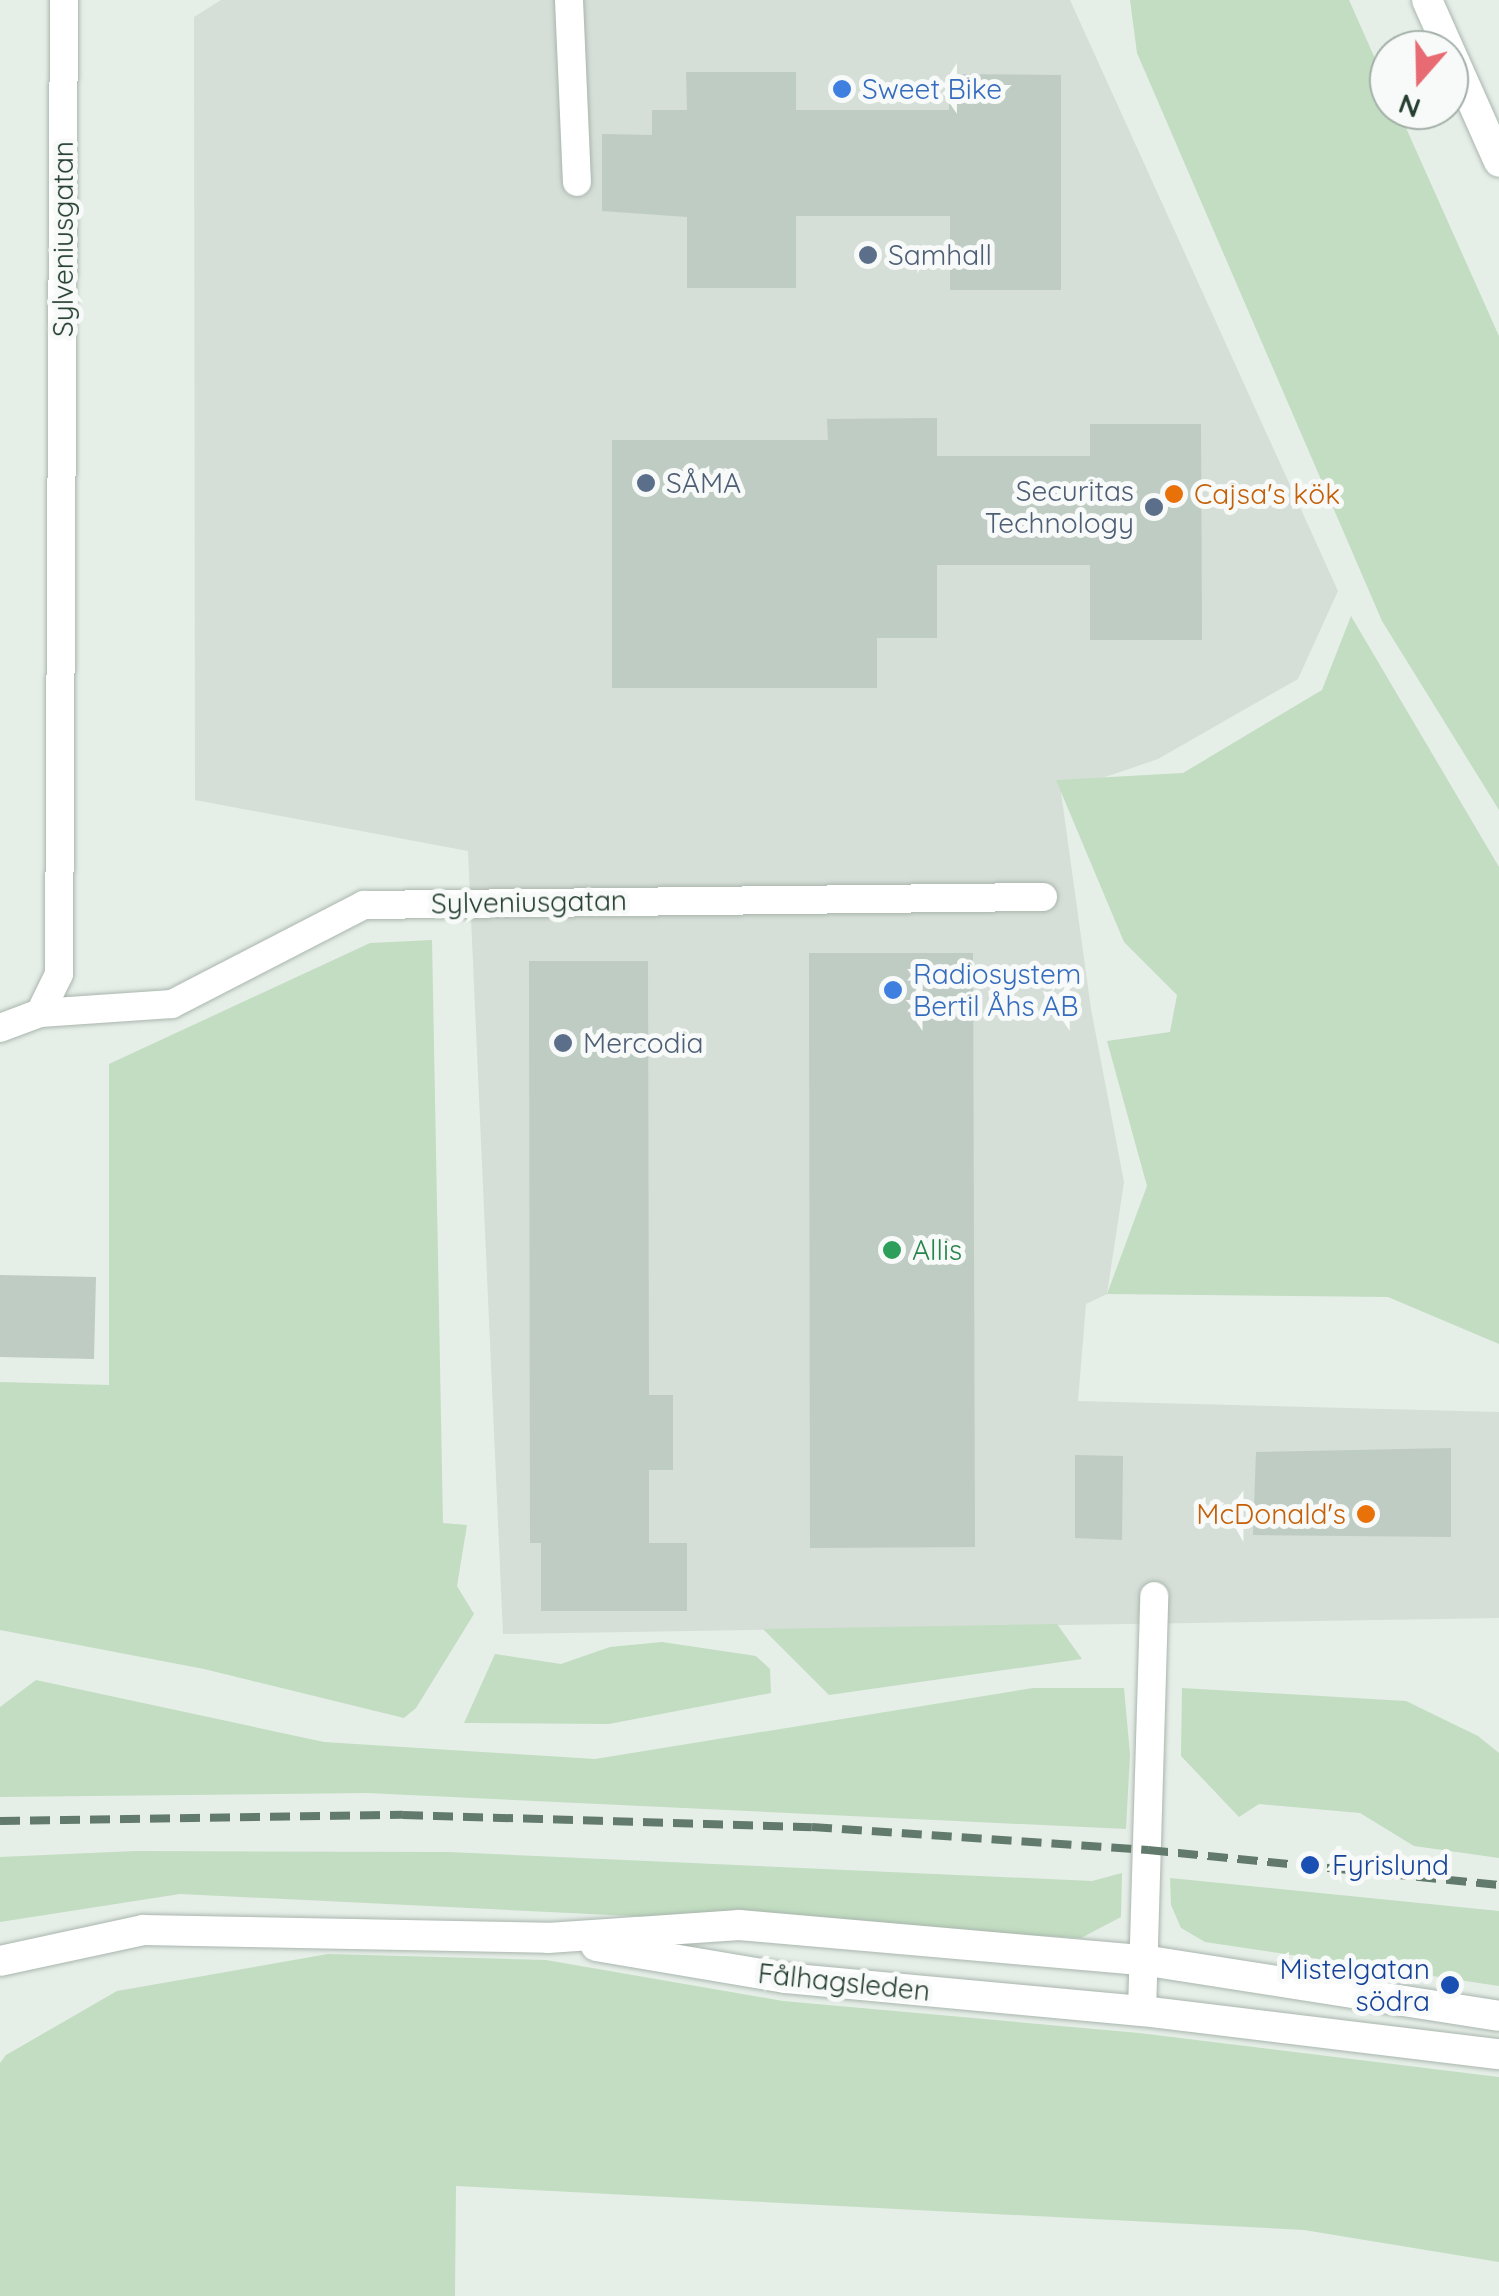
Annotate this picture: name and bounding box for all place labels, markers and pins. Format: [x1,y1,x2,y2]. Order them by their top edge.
place label: Sweet Bike [862,72,1002,106]
marker: Sweet Bike [831,78,853,100]
place label: Samhall [888,238,992,272]
marker: Samhall [857,244,879,266]
place label: SÅMA [666,466,741,500]
marker: SÅMA [635,472,657,494]
place label: Securitas Technology [985,474,1134,540]
place label: Cajsa's kök [1194,477,1340,511]
marker: Cajsa's kök [1163,483,1185,505]
marker: Securitas Technology [1143,496,1165,518]
place label: Radiosystem Bertil Åhs AB [913,957,1081,1023]
marker: Radiosystem Bertil Åhs AB [882,979,904,1001]
place label: Mercodia [583,1026,703,1060]
marker: Mercodia [552,1032,574,1054]
place label: Allis [912,1233,962,1267]
marker: Allis [881,1239,903,1261]
place label: McDonald's [1196,1497,1346,1531]
marker: McDonald's [1355,1503,1377,1525]
place label: Fyrislund [1332,1848,1449,1882]
marker: Fyrislund [1297,1852,1323,1878]
place label: Mistelgatan södra [1279,1952,1430,2018]
marker: Mistelgatan södra [1439,1974,1461,1996]

